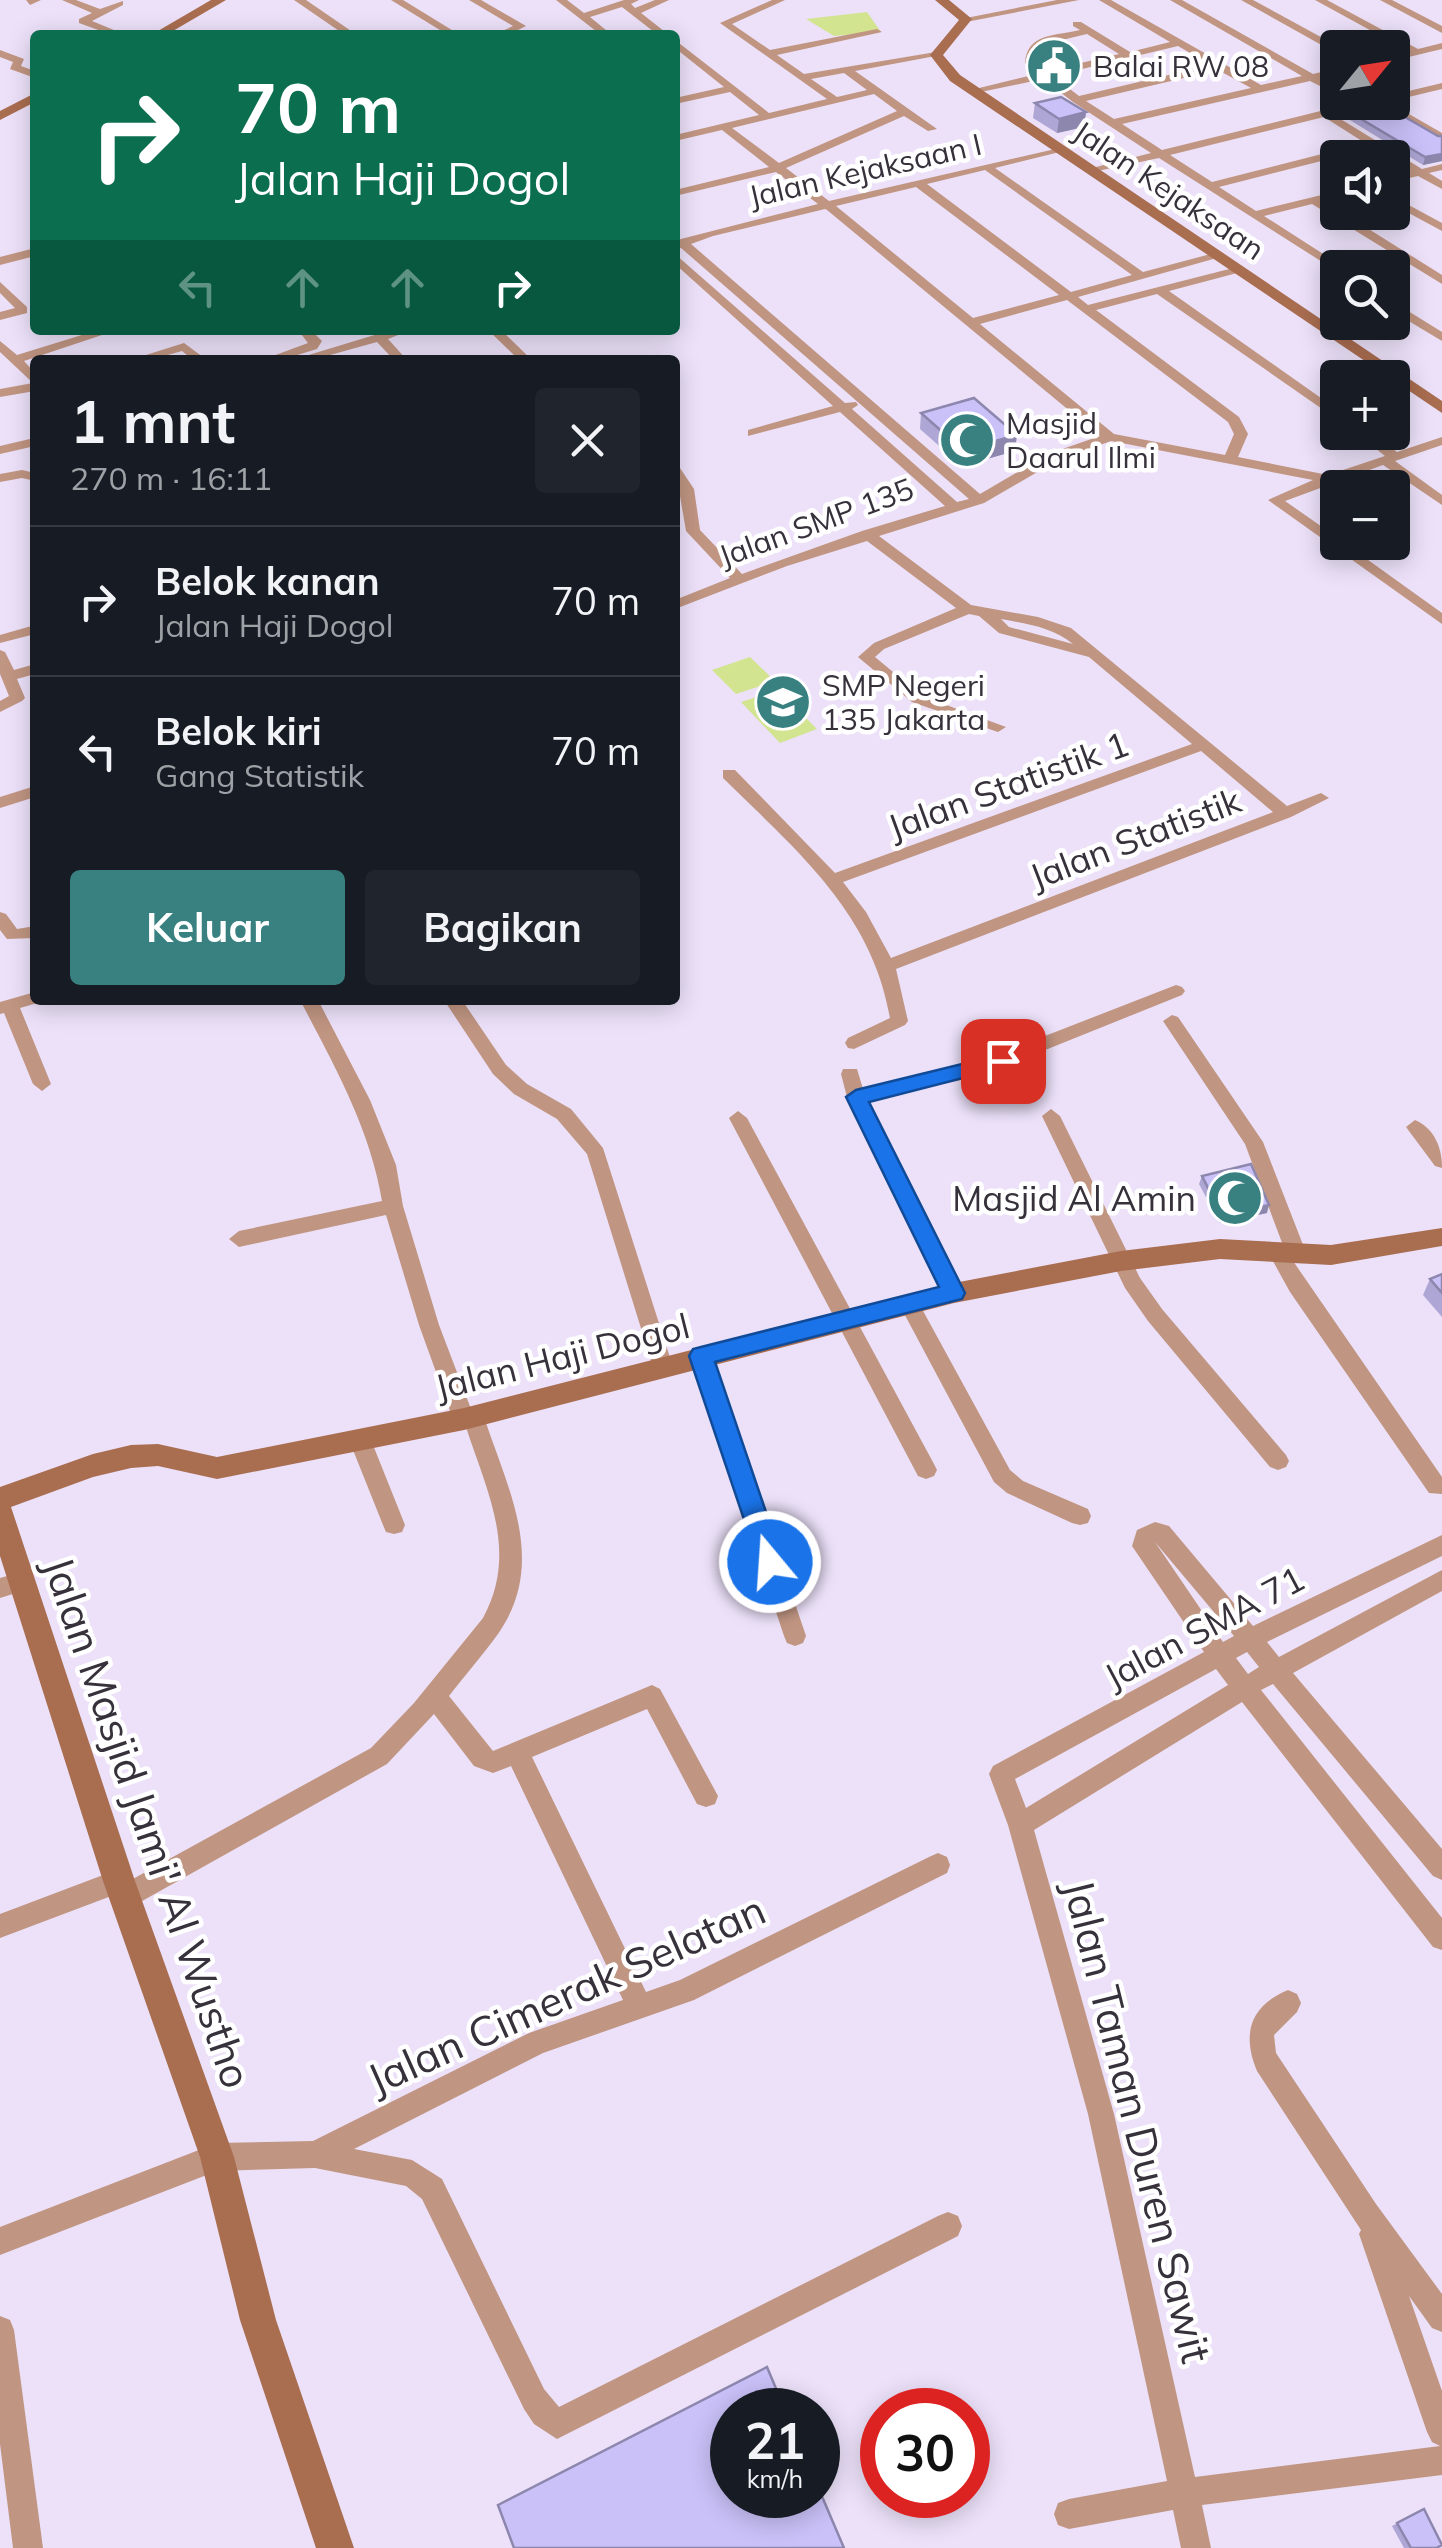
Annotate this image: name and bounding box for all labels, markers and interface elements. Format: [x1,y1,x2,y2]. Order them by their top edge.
north arrow [1320,30,1410,120]
map controls [1320,30,1410,560]
public building icon: Balai RW 08 [1024,36,1084,96]
place label: Balai RW 08 [1093,47,1269,85]
text: 70 m [235,63,401,151]
icon: right [70,70,200,200]
street label: Jalan Kejaksaan [1066,112,1272,268]
street label: Jalan Kejaksaan I [745,125,985,215]
button: sound [1320,140,1410,230]
text: Jalan Haji Dogol [235,150,570,206]
button: search [1320,250,1410,340]
icon: left [170,260,225,315]
icon: ahead [275,260,330,315]
icon: ahead [380,260,435,315]
icon: right [485,260,540,315]
button: + [1320,360,1410,450]
text: 1 mnt [70,383,235,458]
button: close [535,388,640,493]
place label: Masjid Daarul Ilmi [1006,404,1156,476]
mosque icon: Masjid Daarul Ilmi [937,410,997,470]
text: 270 m · 16:11 [70,458,272,498]
street label: Jalan SMP 135 [714,469,918,575]
button: − [1320,470,1410,560]
text: Belok kanan [155,557,380,605]
icon: right [70,574,125,629]
text: 70 m [551,577,640,625]
text: Jalan Haji Dogol [155,605,393,645]
place label: SMP Negeri 135 Jakarta [822,666,985,738]
school or university icon: SMP Negeri 135 Jakarta [753,672,813,732]
text: Belok kiri [155,707,322,755]
street label: Jalan Statistik 1 [882,722,1134,848]
icon: left [70,724,125,779]
text: 70 m [551,727,640,775]
text: Gang Statistik [155,755,364,795]
street label: Jalan Statistik [1023,778,1247,898]
button: Keluar [70,870,345,985]
button: Bagikan [365,870,640,985]
pin [961,1019,1046,1104]
icon: arrive [976,1034,1031,1089]
mosque icon: Masjid Al Amin [1205,1168,1265,1228]
place label: Masjid Al Amin [952,1176,1196,1220]
street label: Jalan Haji Dogol [430,1303,694,1409]
position arrow [718,1510,822,1614]
street label: Jalan Masjid Jami' Al Wustho [32,1549,264,2095]
street label: Jalan SMA 71 [1096,1556,1312,1698]
street label: Jalan Taman Duren Sawit [1052,1874,1224,2368]
street label: Jalan Cimerak Selatan [359,1882,773,2106]
speed limit sign: 30 [860,2388,990,2518]
text: 21 [745,2409,805,2472]
text: km/h [747,2463,803,2494]

